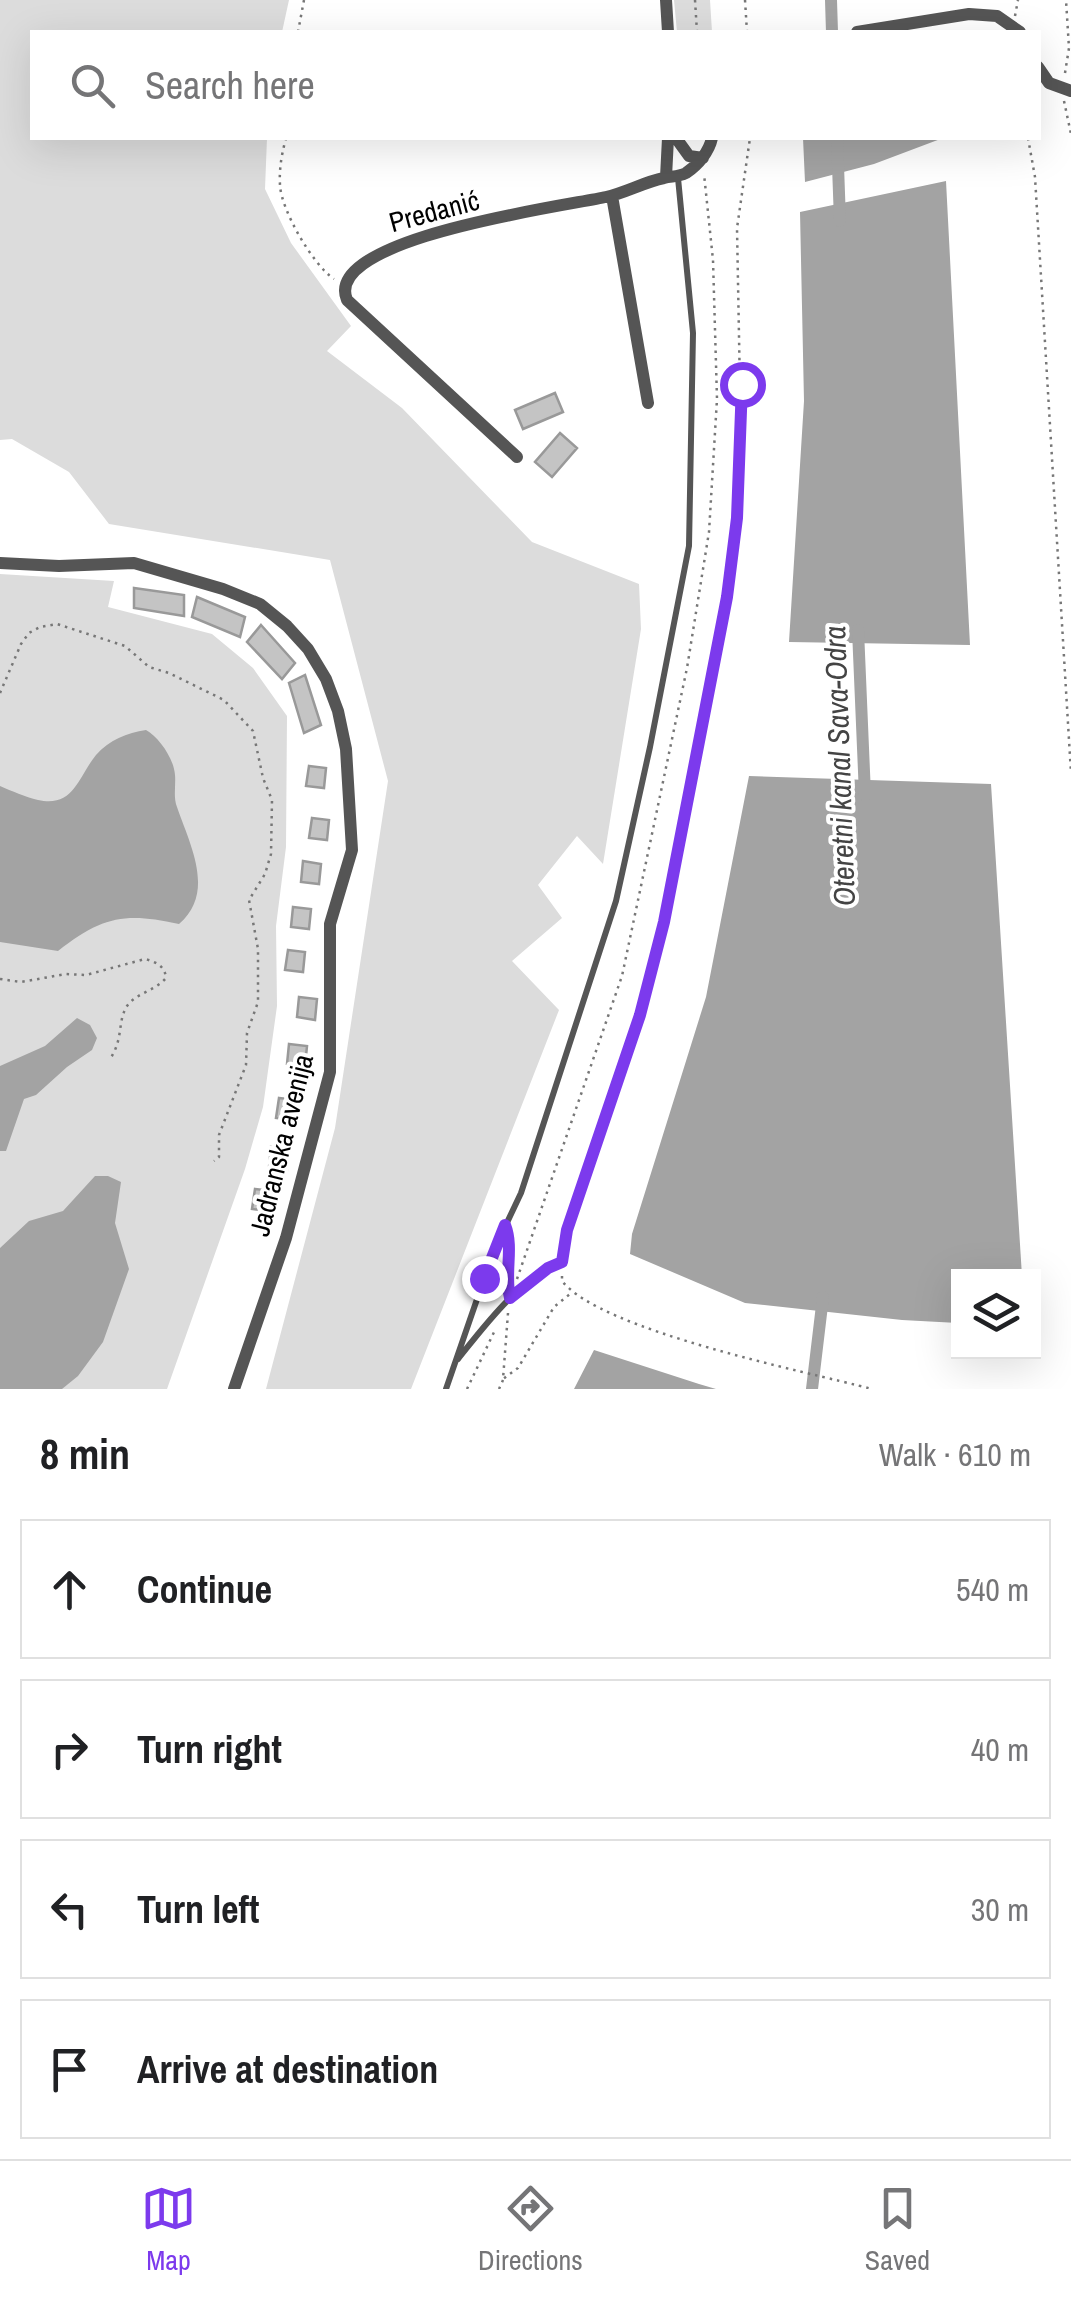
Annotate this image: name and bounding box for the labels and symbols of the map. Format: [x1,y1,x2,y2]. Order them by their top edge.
street label: Predanić [385,181,483,241]
route start [720,362,766,408]
water label: Oteretni kanal Sava-Odra [814,625,864,907]
street label: Jadranska avenija [240,1050,322,1240]
route end [462,1256,508,1302]

